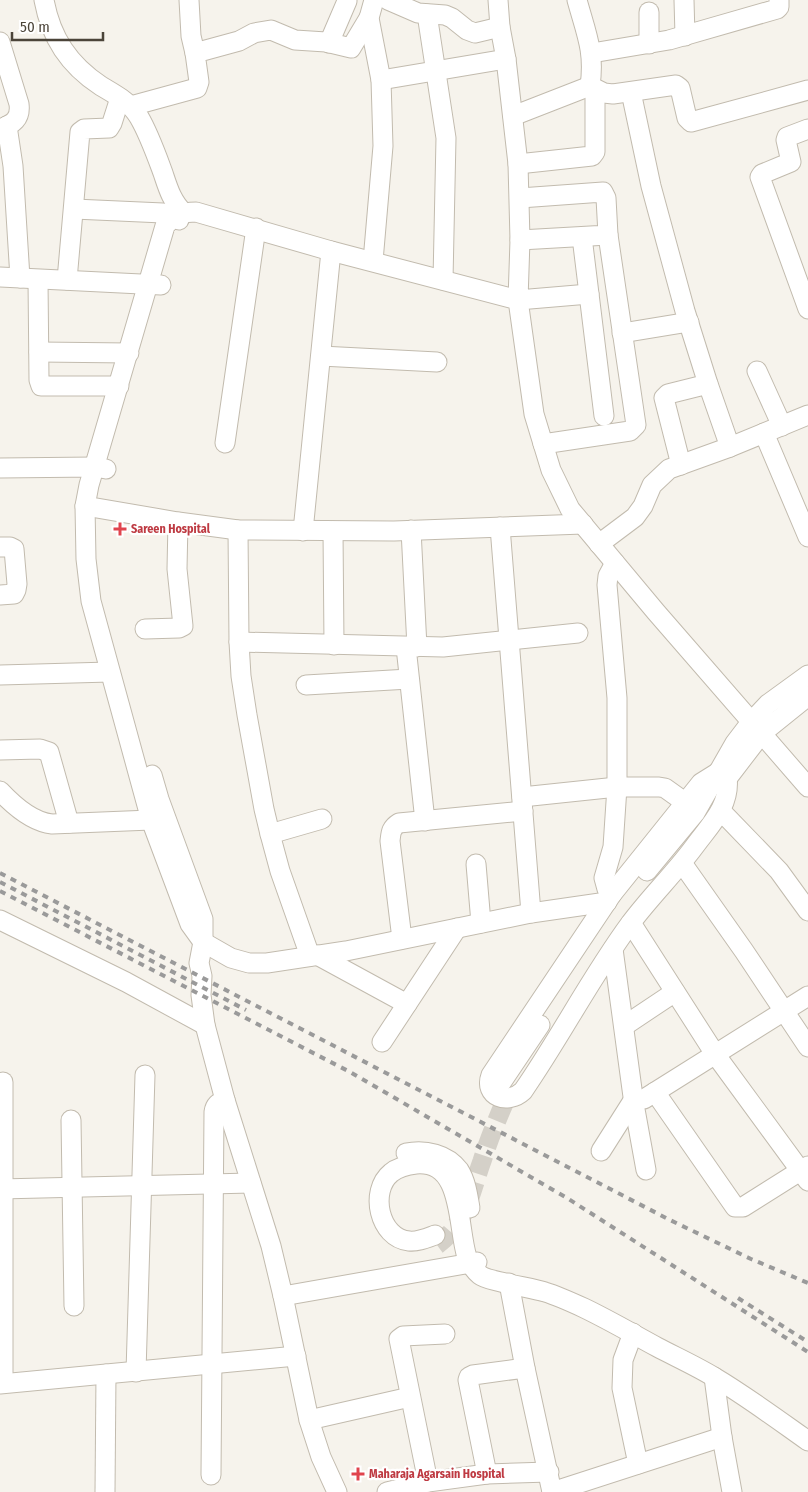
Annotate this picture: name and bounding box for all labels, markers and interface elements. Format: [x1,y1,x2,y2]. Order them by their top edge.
scale bar [12,10,104,42]
text: 50 m [20,18,50,36]
marker: Sareen Hospital [113,522,127,536]
place label: Sareen Hospital [131,522,211,536]
marker: Maharaja Agarsain Hospital [351,1467,365,1481]
place label: Maharaja Agarsain Hospital [369,1467,505,1481]

